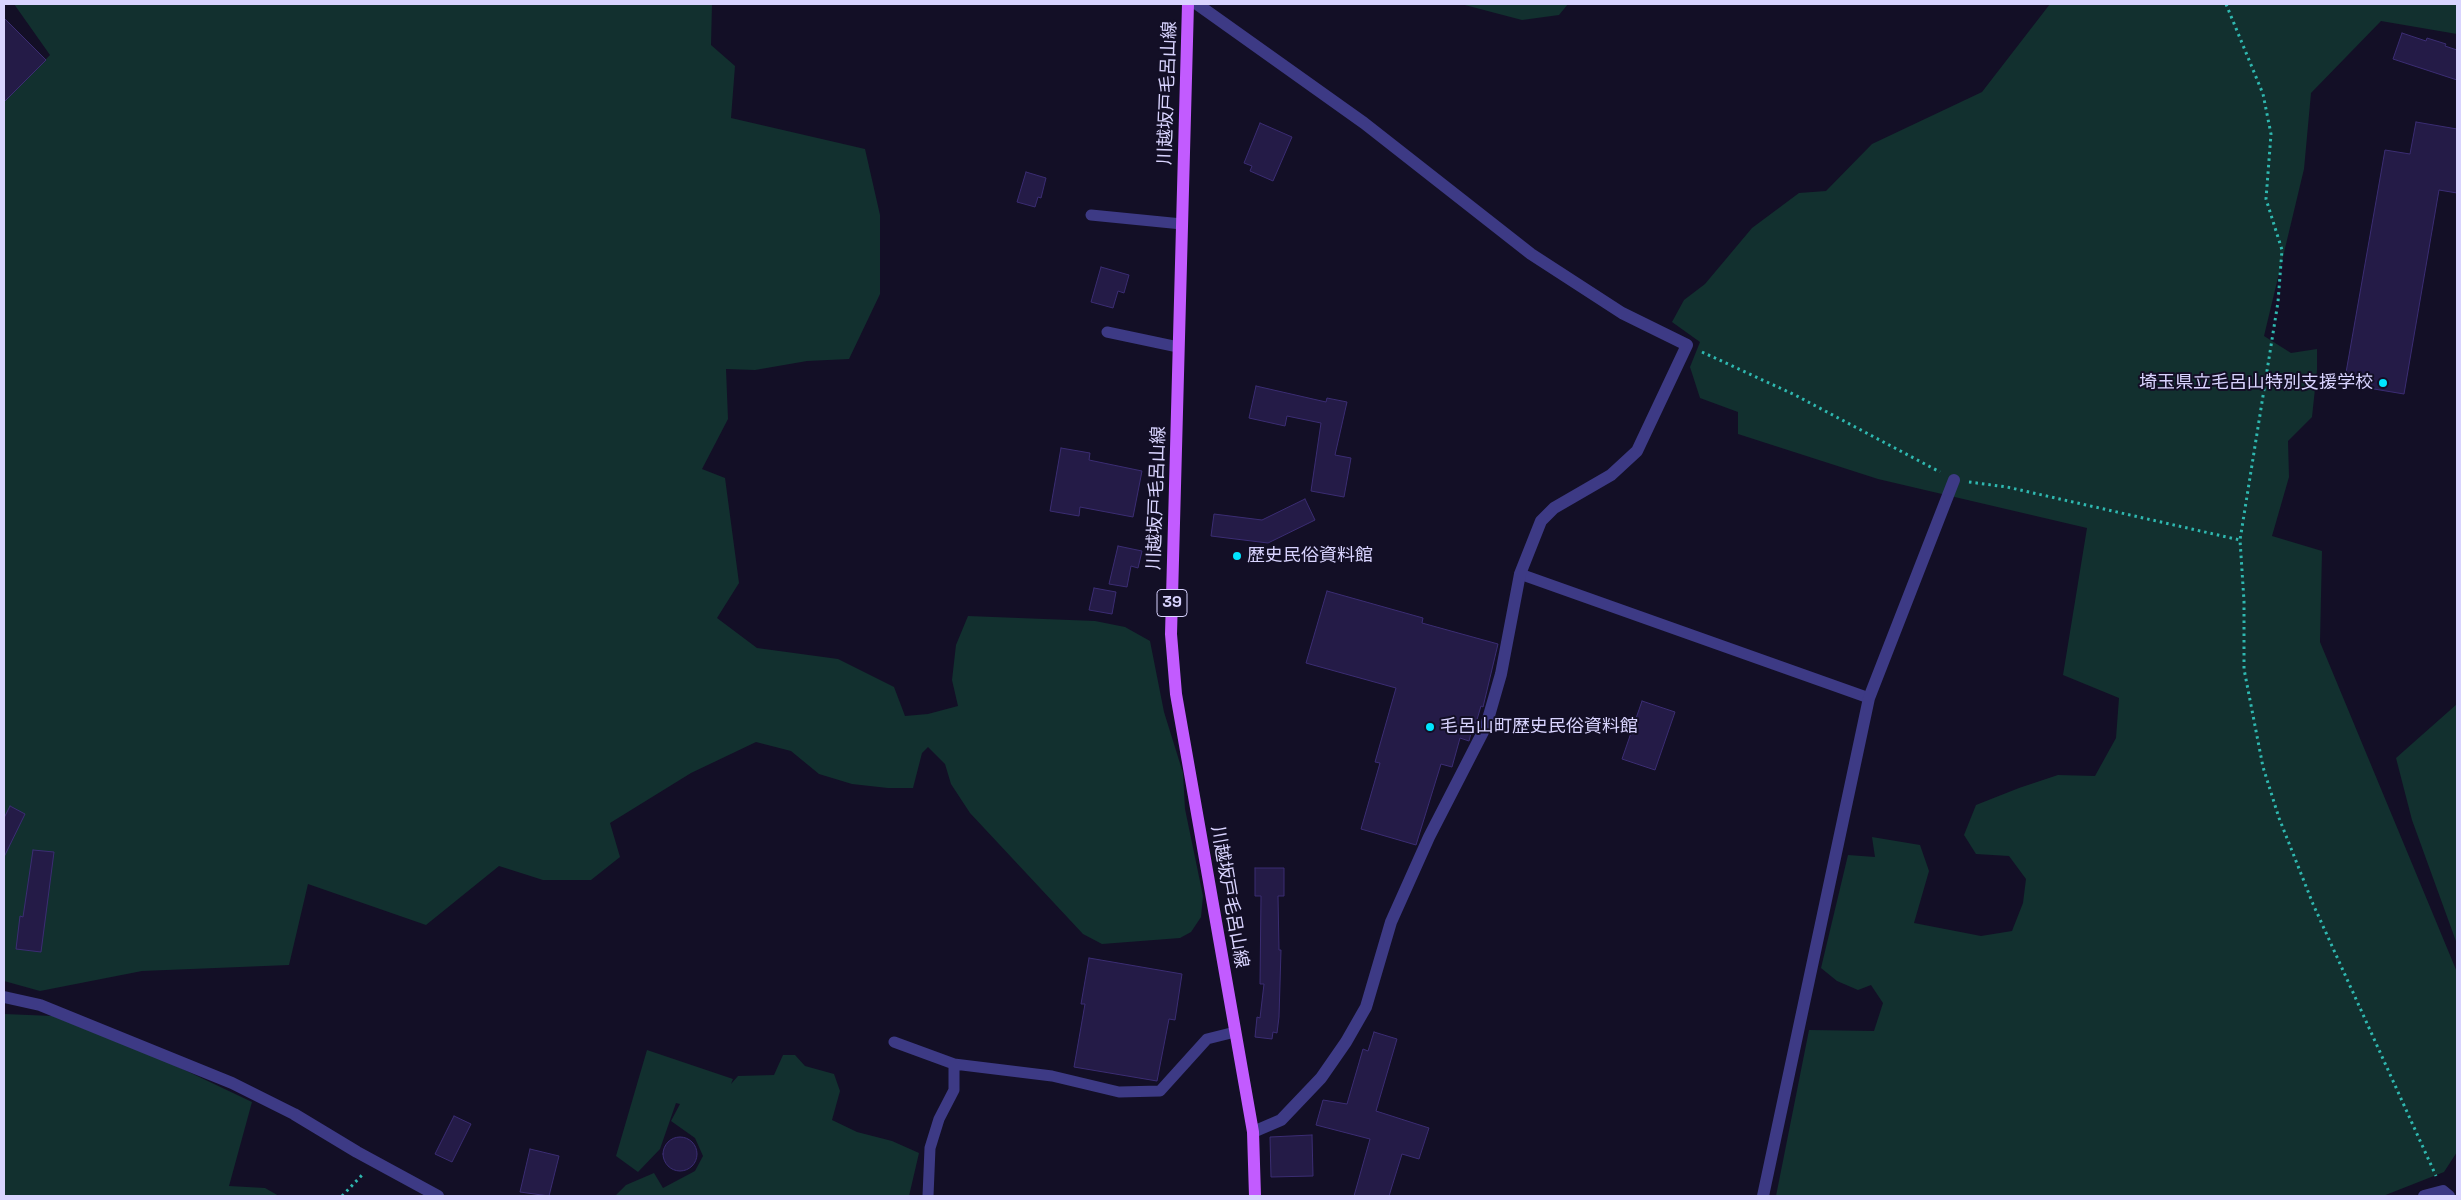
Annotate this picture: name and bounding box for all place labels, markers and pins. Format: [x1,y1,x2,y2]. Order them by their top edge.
place label: 埼玉県立毛呂山特別支援学校 [2139,372,2373,394]
marker: 埼玉県立毛呂山特別支援学校 [2377,377,2389,389]
place label: 歴史民俗資料館 [1247,545,1373,567]
marker: 歴史民俗資料館 [1231,550,1243,562]
place label: 毛呂山町歴史民俗資料館 [1440,716,1638,738]
marker: 毛呂山町歴史民俗資料館 [1424,721,1436,733]

